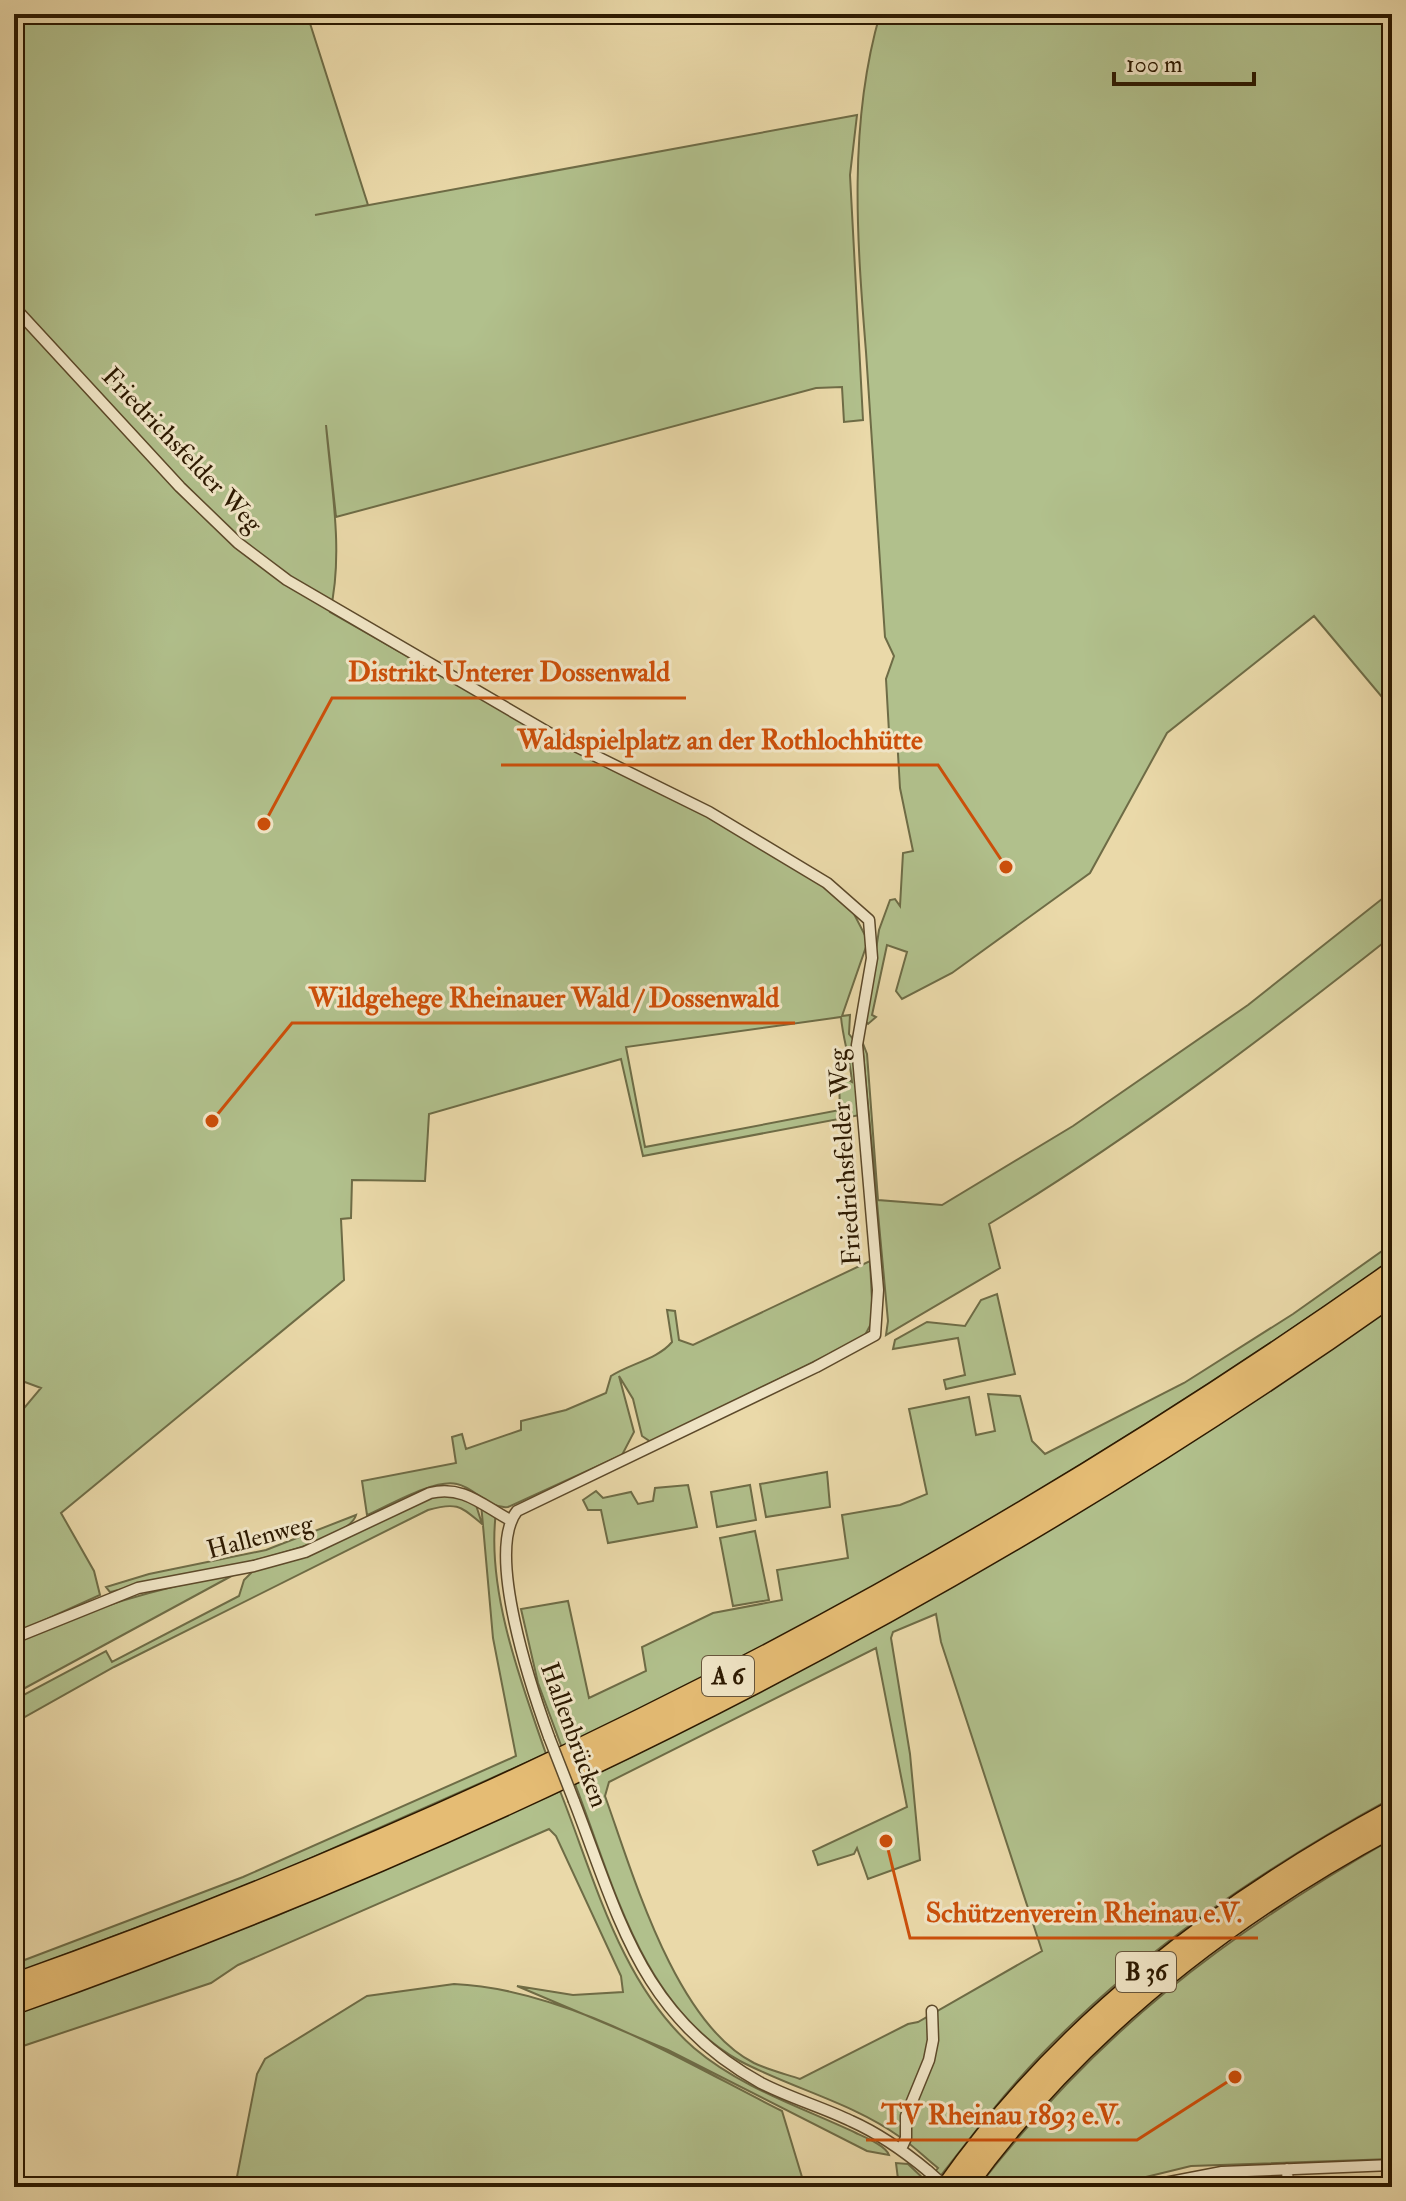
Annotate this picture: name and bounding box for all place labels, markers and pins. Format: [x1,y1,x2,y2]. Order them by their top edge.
callout: Distrikt Unterer Dossenwald [332,646,686,698]
callout: Waldspielplatz an der Rothlochhütte [501,713,938,765]
callout: Wildgehege Rheinauer Wald / Dossenwald [292,971,795,1023]
callout: Schützenverein Rheinau e.V. [910,1886,1258,1938]
callout: TV Rheinau 1893 e.V. [866,2088,1137,2140]

